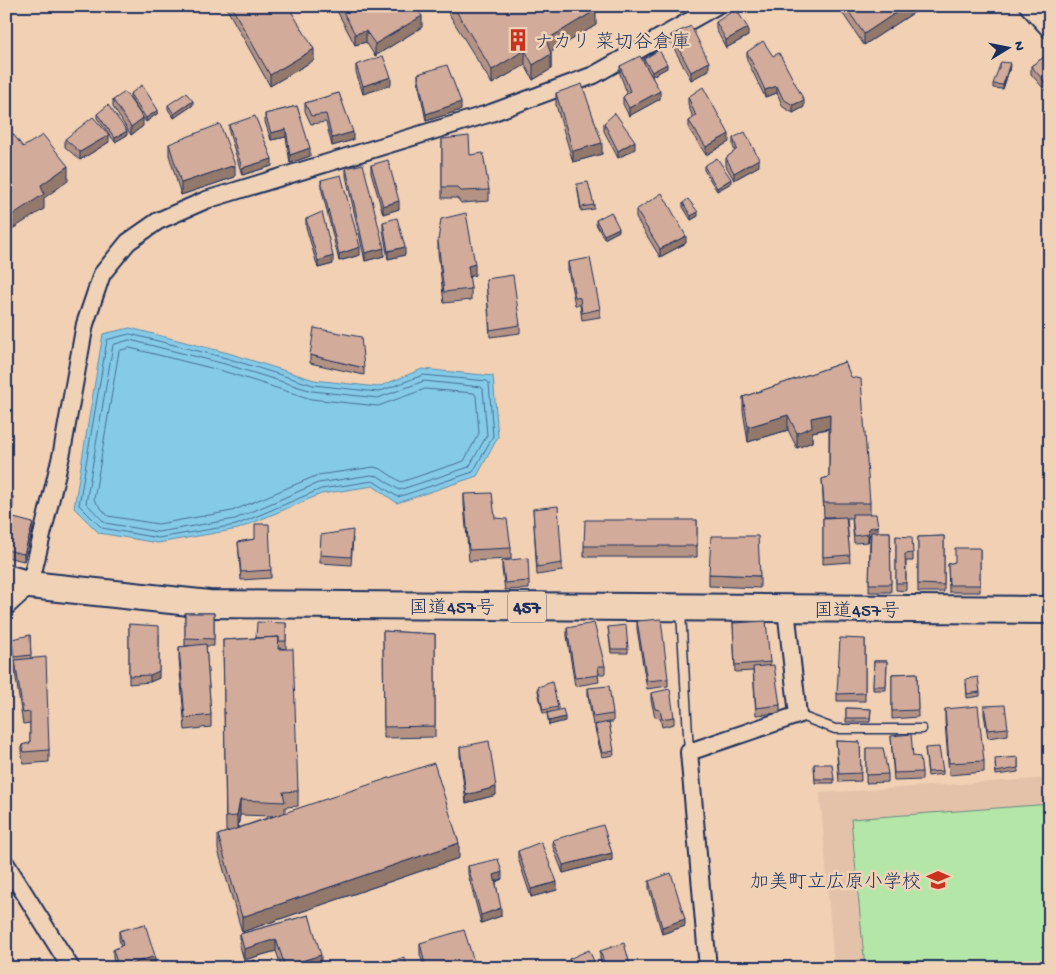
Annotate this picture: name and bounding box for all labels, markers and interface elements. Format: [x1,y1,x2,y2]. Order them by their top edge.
north arrow [984,22,1034,72]
building icon: ナカリ 菜切谷倉庫 [505,27,531,53]
place label: ナカリ 菜切谷倉庫 [534,31,691,55]
text: N [1009,40,1028,52]
road number: 457 [508,592,546,622]
street label: 国道457号 [409,597,495,621]
street label: 国道457号 [814,600,900,624]
school or university icon: 加美町立広原小学校 [925,867,951,893]
place label: 加美町立広原小学校 [750,871,921,895]

